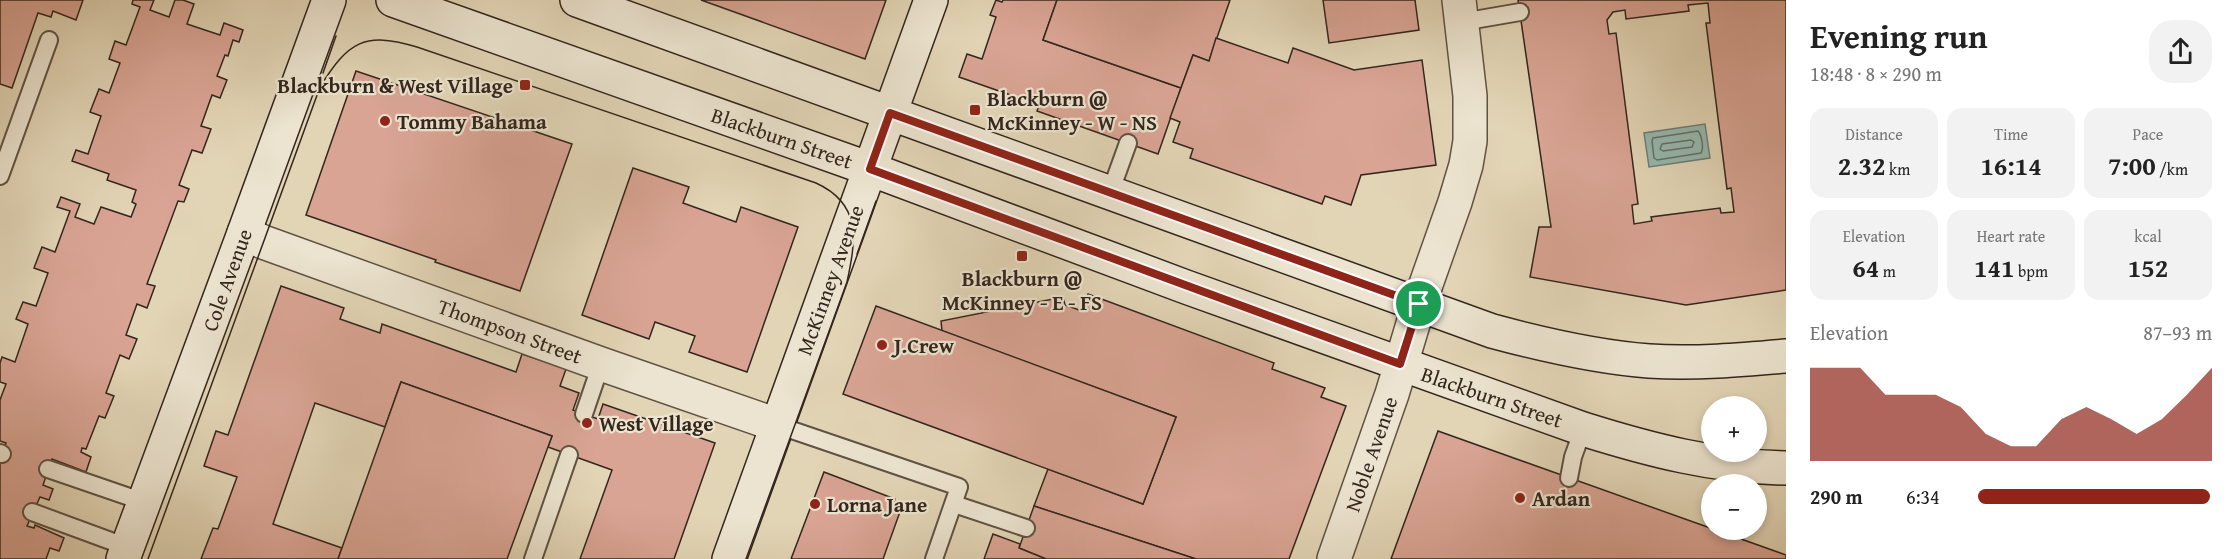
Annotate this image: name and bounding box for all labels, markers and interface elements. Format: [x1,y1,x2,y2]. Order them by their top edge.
text: Evening run [1810,12,1987,60]
button: share [2149,20,2212,83]
text: 18:48 · 8 × 290 m [1810,59,1942,88]
place label: Blackburn & West Village [277,70,513,101]
marker: Blackburn & West Village [518,78,532,92]
place label: Blackburn @ McKinney - W - NS [987,83,1157,138]
street label: Blackburn Street [707,99,857,177]
marker: Blackburn @ McKinney - W - NS [968,103,982,117]
place label: Tommy Bahama [397,106,547,137]
marker: Tommy Bahama [378,114,392,128]
text: Distance [1845,122,1903,146]
text: Time [1994,122,2028,146]
text: Pace [2133,122,2163,146]
text: 2.32 [1838,146,1886,185]
text: 16:14 [1980,146,2042,185]
text: 7:00 [2108,146,2156,185]
text: km [1886,157,1910,181]
text: /km [2156,157,2188,181]
street label: McKinney Avenue [788,200,872,359]
street label: Cole Avenue [194,224,260,336]
text: Elevation [1843,224,1905,248]
text: Heart rate [1977,224,2045,248]
text: kcal [2134,224,2162,248]
text: 64 [1852,248,1879,287]
text: 141 [1974,248,2014,287]
text: 152 [2128,248,2168,287]
marker: Blackburn @ McKinney - E - FS [1015,249,1029,263]
text: m [1879,259,1896,283]
text: bpm [2014,259,2048,283]
place label: Blackburn @ McKinney - E - FS [942,263,1102,318]
pin [1393,278,1444,329]
icon: arrive [1402,287,1435,320]
street label: Thompson Street [434,291,587,372]
text: Elevation [1810,318,1888,347]
text: 87–93 m [2143,318,2212,347]
place label: J.Crew [891,330,955,361]
marker: J.Crew [875,338,889,352]
street label: Blackburn Street [1417,358,1567,436]
street label: Noble Avenue [1337,392,1405,516]
map controls [1701,396,1767,540]
button: + [1701,396,1767,462]
place label: West Village [599,408,714,439]
marker: West Village [580,416,594,430]
button: − [1701,474,1767,540]
text: 290 m [1810,482,1863,511]
text: 6:34 [1906,482,1940,511]
place label: Ardan [1532,483,1591,514]
place label: Lorna Jane [827,489,927,520]
marker: Ardan [1513,491,1527,505]
marker: Lorna Jane [808,497,822,511]

